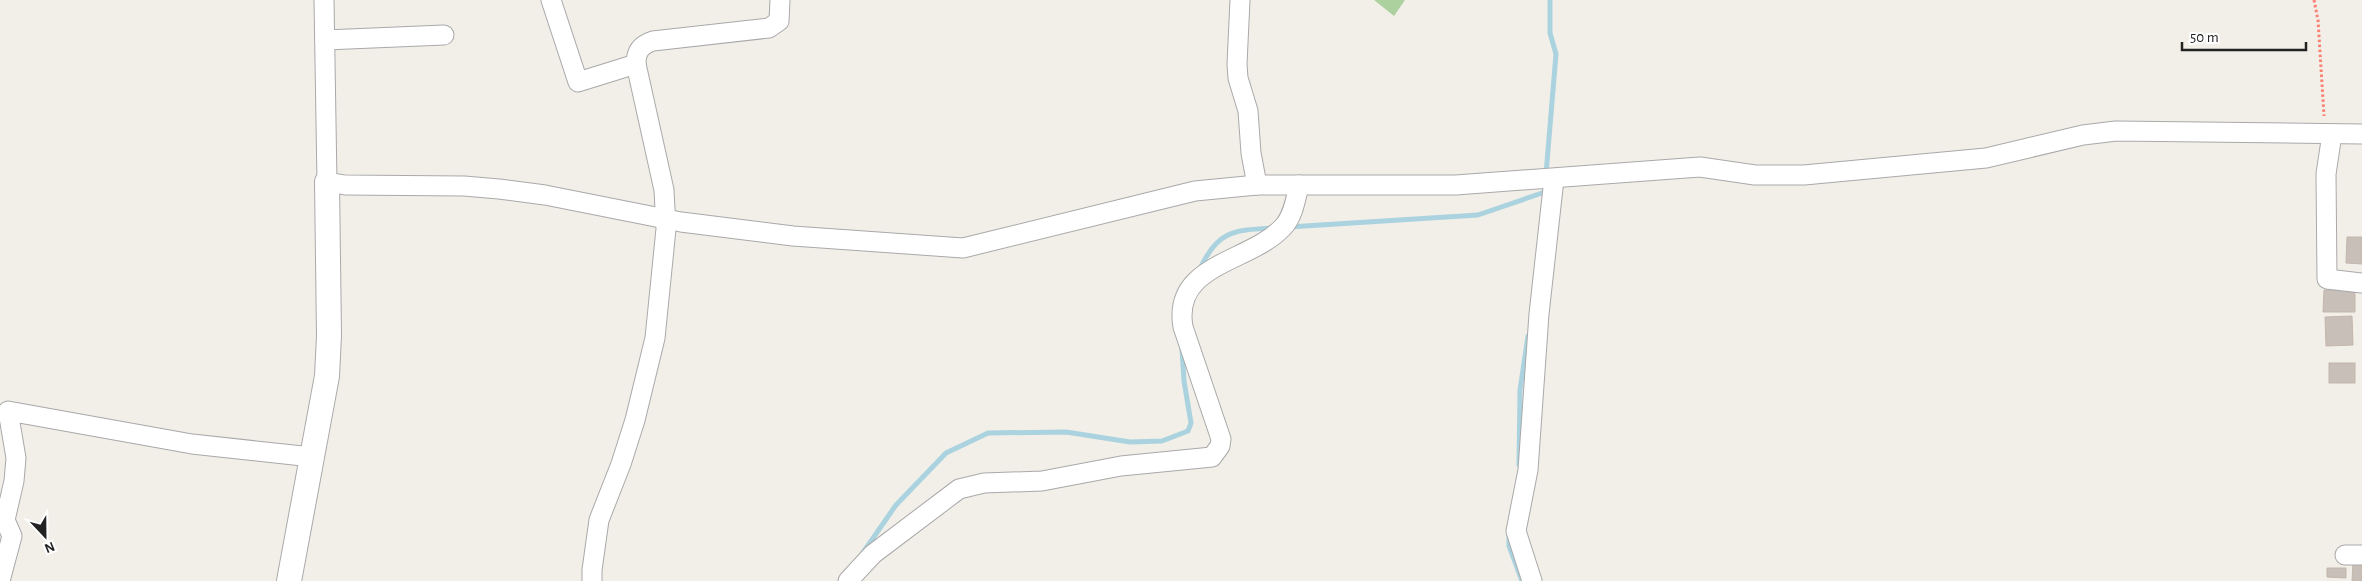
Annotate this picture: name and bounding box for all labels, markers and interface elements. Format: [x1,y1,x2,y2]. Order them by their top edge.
scale bar [2182,20,2306,52]
text: 50 m [2190,30,2219,45]
north arrow [20,511,70,561]
text: N [42,539,57,555]

